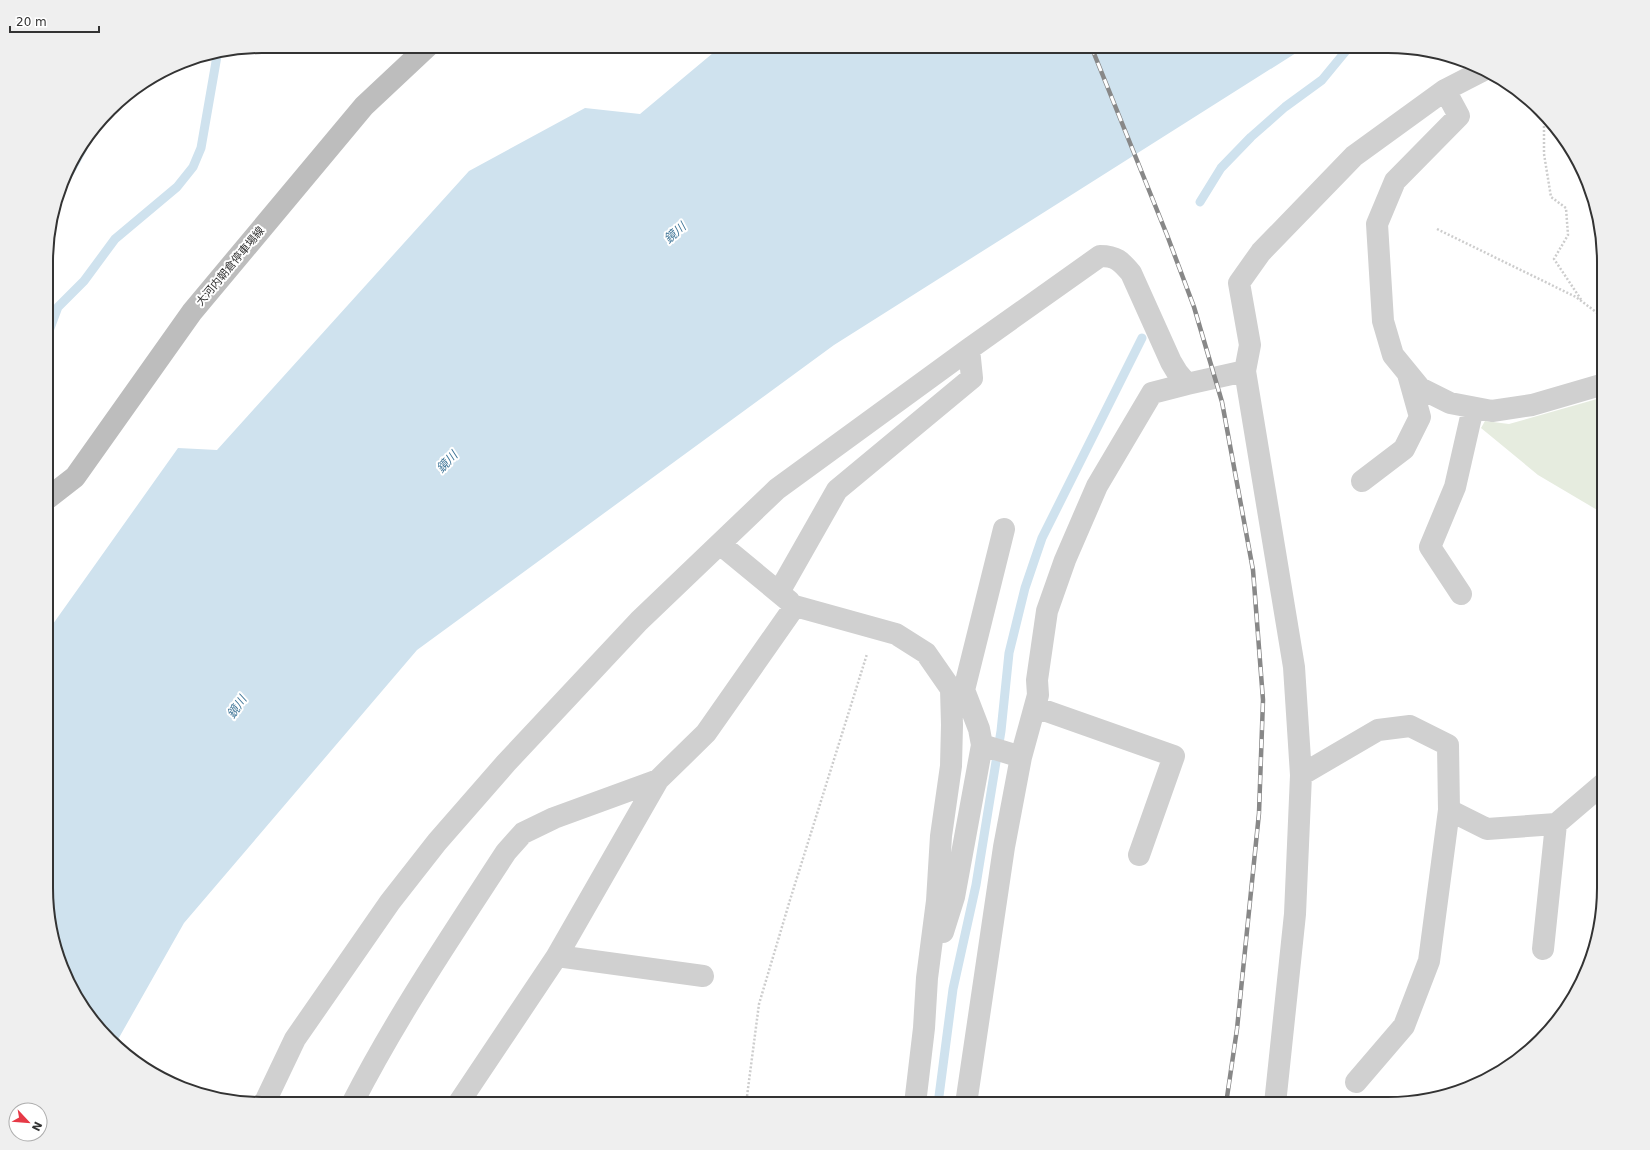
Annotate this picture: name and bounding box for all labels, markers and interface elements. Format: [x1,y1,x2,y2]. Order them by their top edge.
scale bar [10,8,99,34]
text: 20 m [16,15,47,29]
water label: 鏡川 [661,218,690,246]
street label: 大河内朝倉停車場線 [194,224,267,308]
water label: 鏡川 [434,447,462,476]
water label: 鏡川 [224,691,251,721]
north arrow [8,1102,48,1142]
text: N [29,1119,44,1133]

